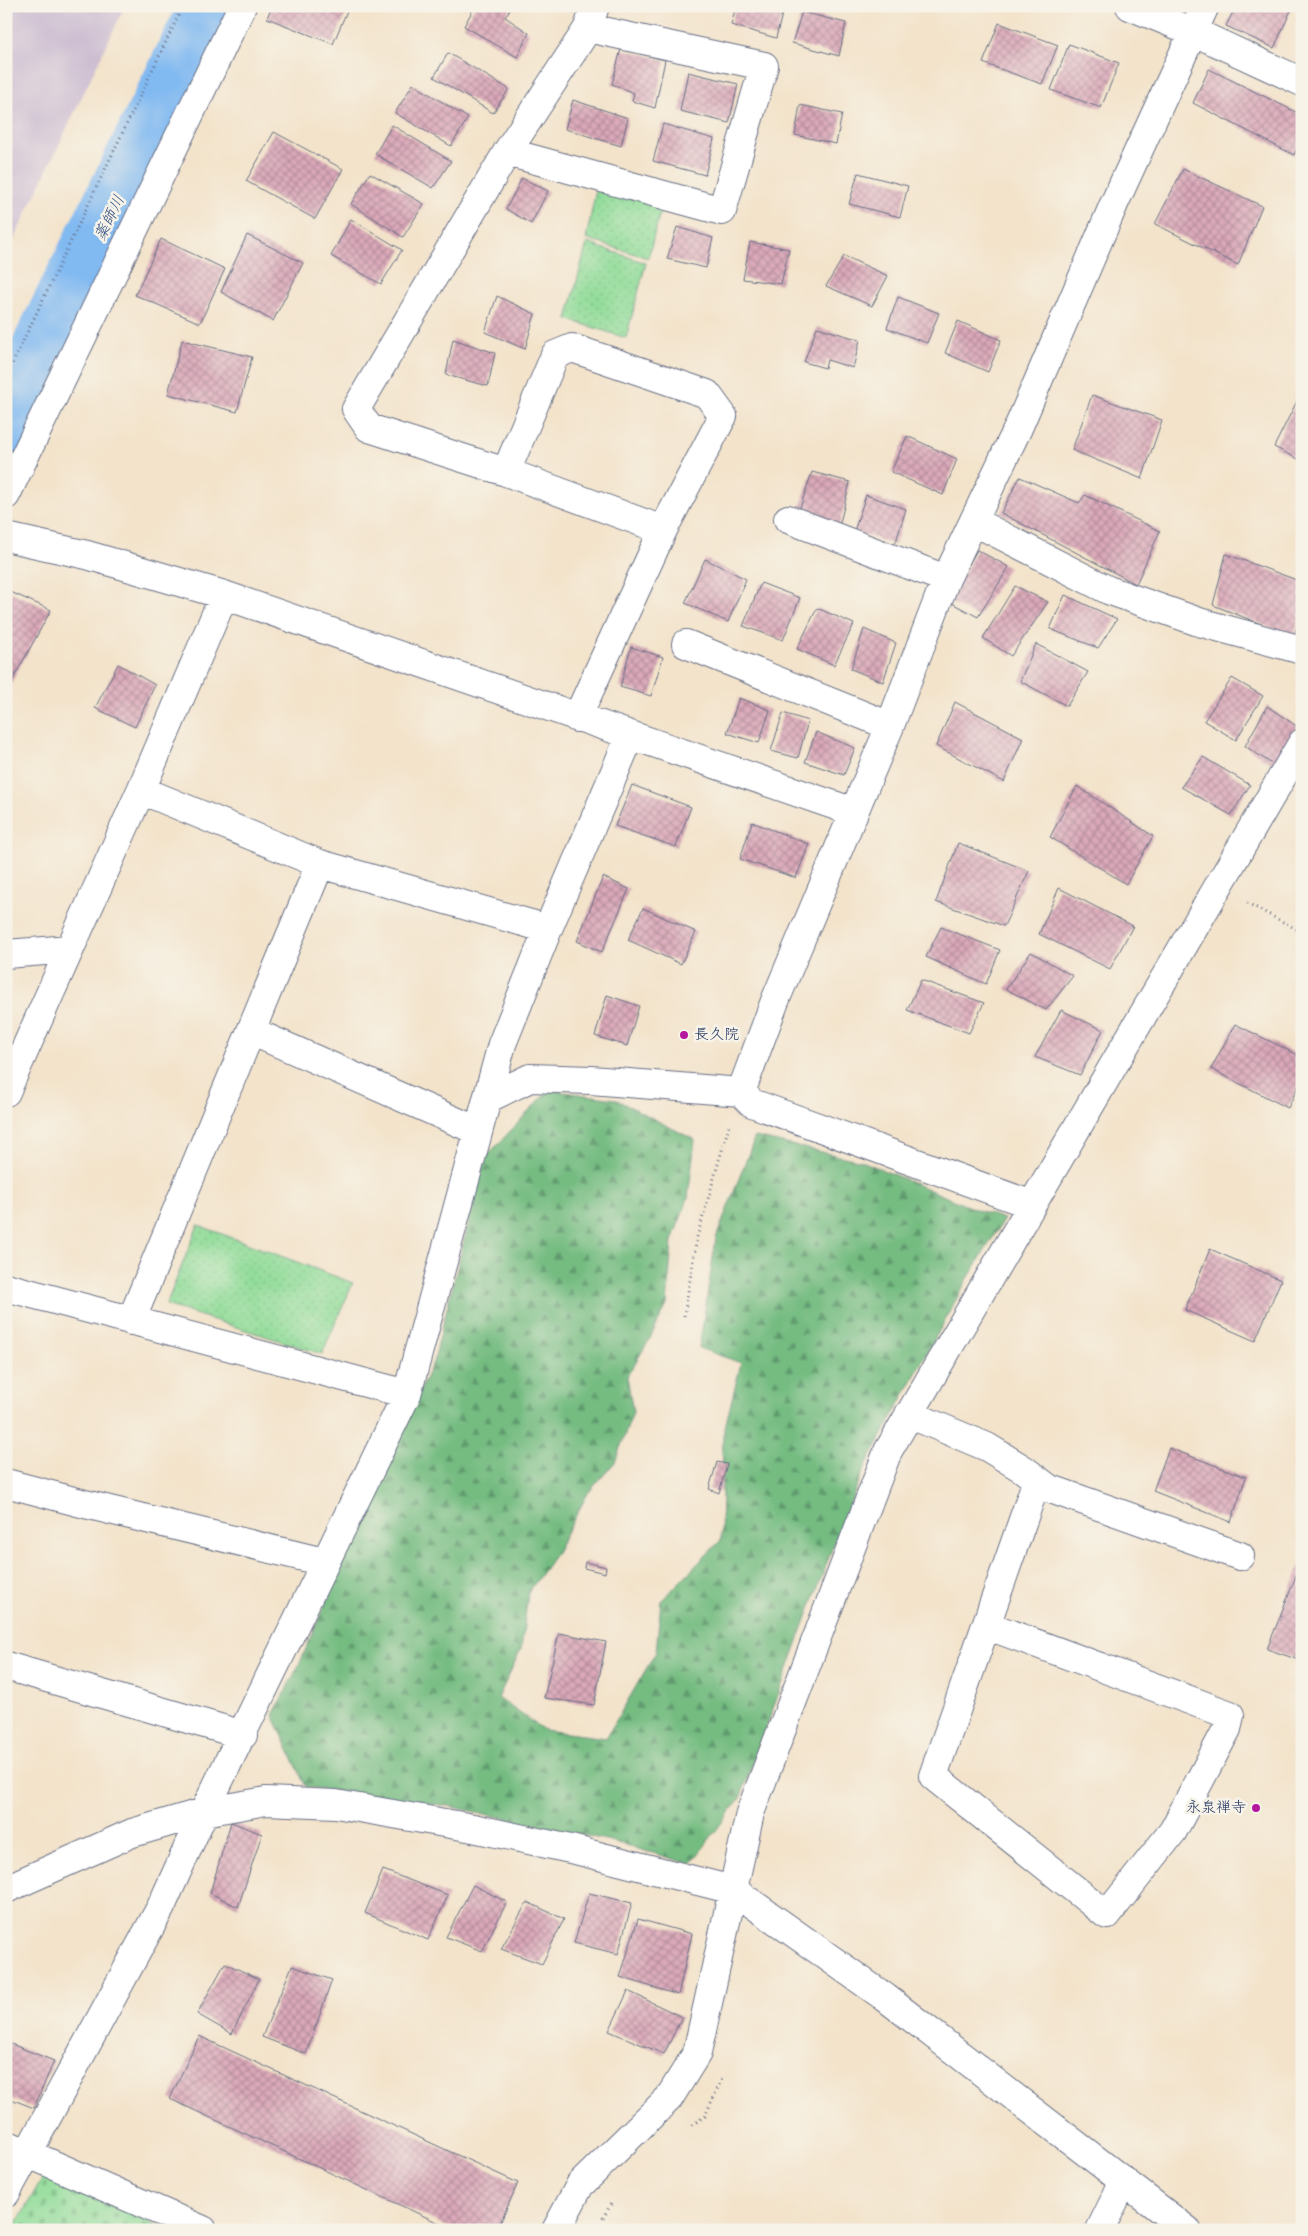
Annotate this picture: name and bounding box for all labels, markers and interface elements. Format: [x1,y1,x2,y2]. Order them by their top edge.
water label: 薬師川 [90,192,130,244]
place label: 長久院 [694,1025,739,1045]
marker: 長久院 [678,1029,690,1041]
place label: 永泉禅寺 [1186,1798,1246,1818]
marker: 永泉禅寺 [1250,1802,1262,1814]

